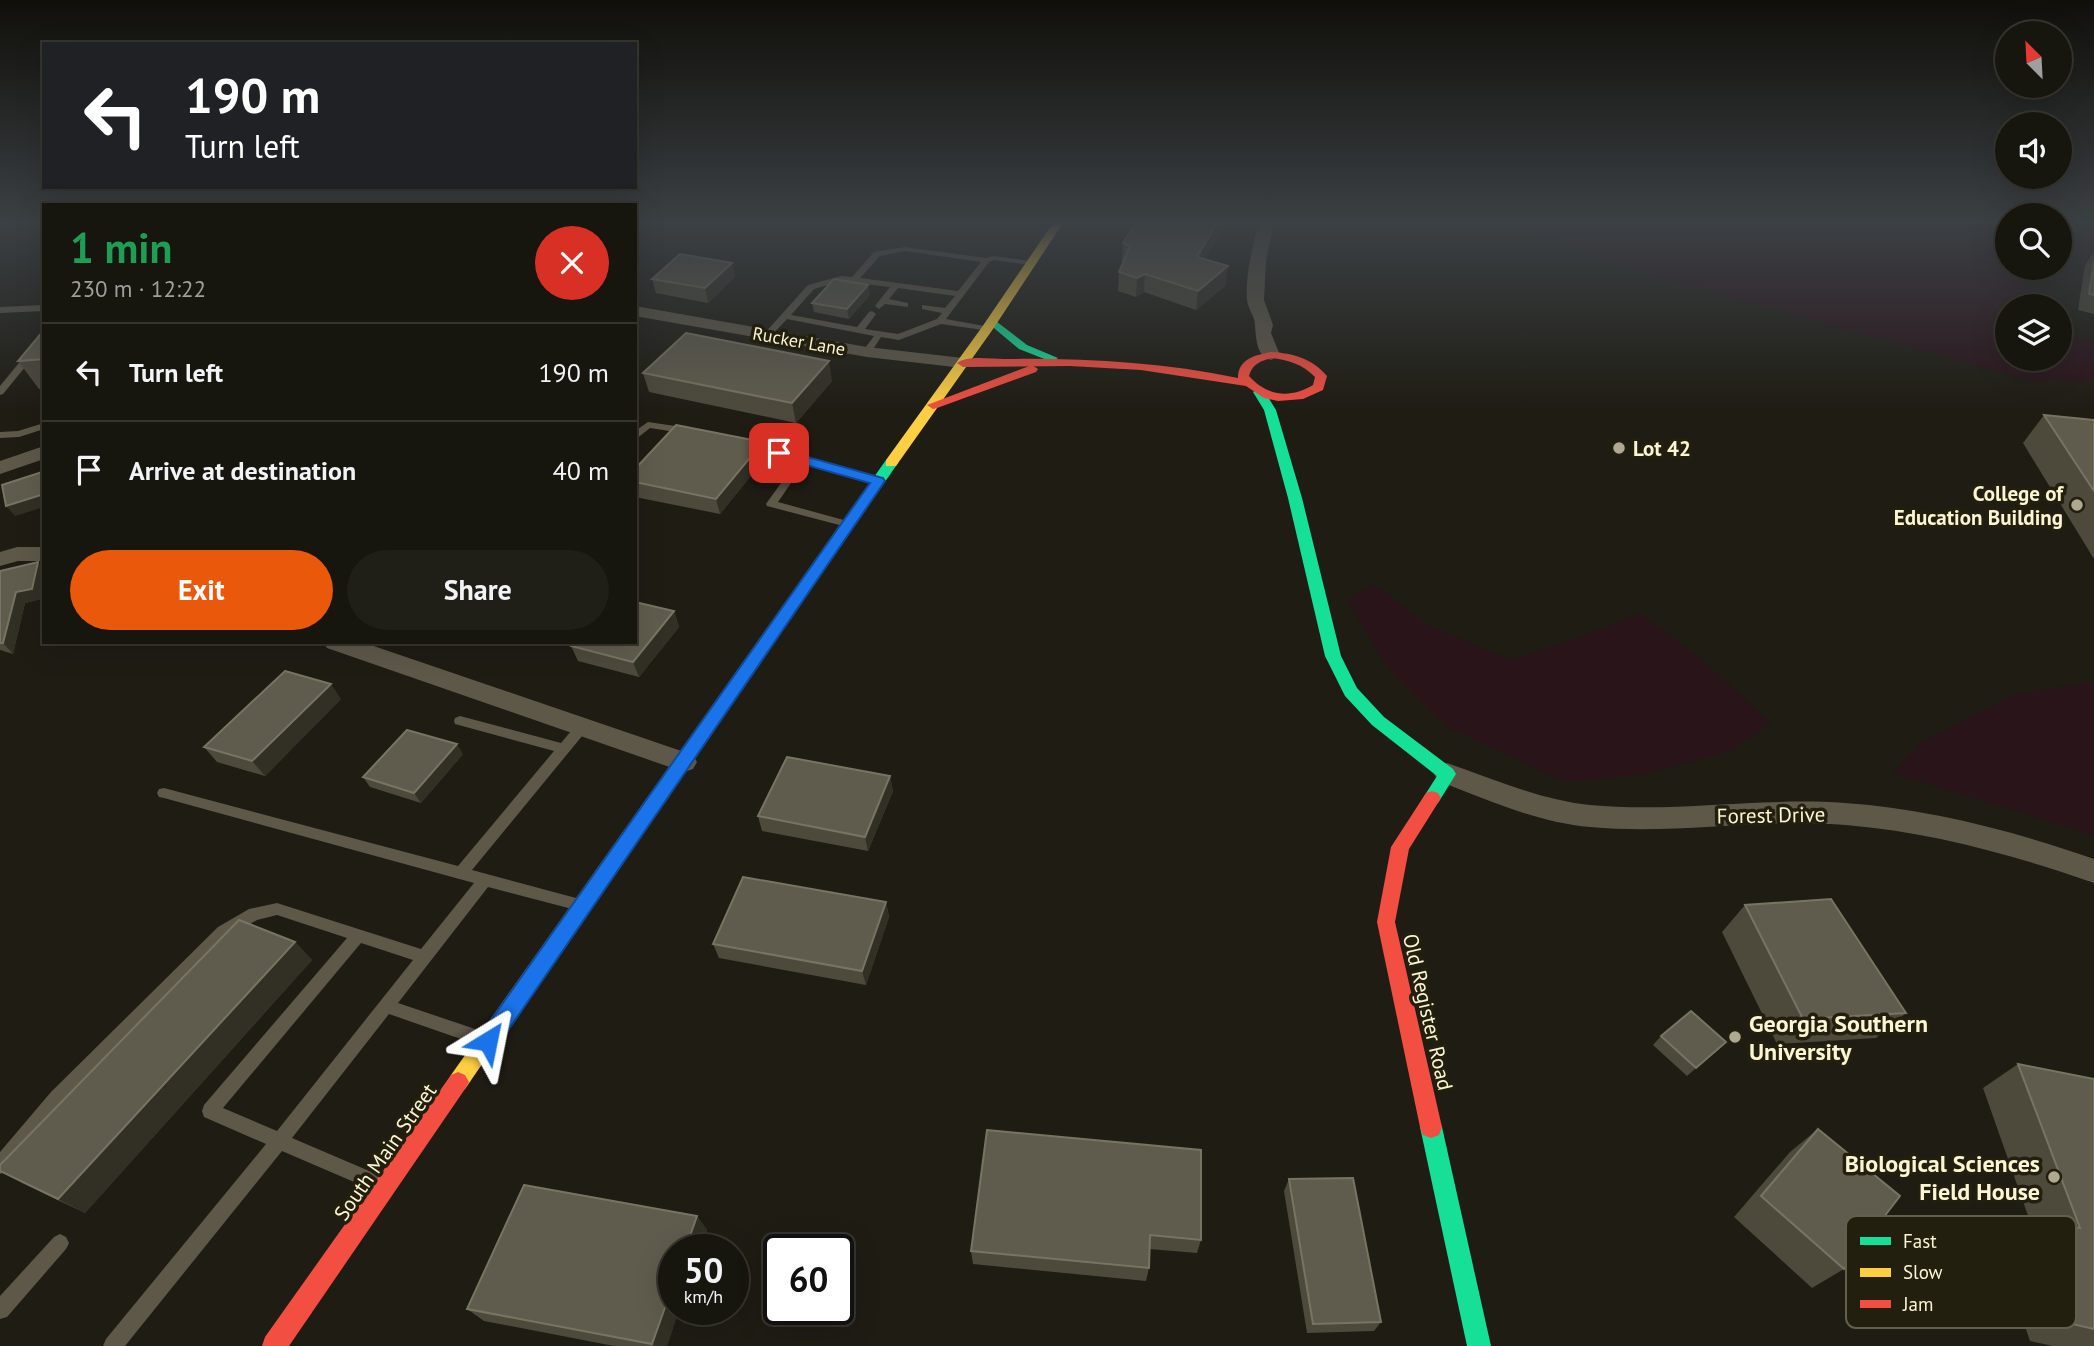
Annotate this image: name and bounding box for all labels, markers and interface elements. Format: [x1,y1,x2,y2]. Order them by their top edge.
north arrow [1995,21,2072,98]
map controls [1995,21,2072,371]
text: 190 m [185,63,320,127]
icon: left [70,70,161,161]
button: sound [1995,112,2072,189]
text: Turn left [185,125,300,167]
button: search [1995,203,2072,280]
text: 1 min [70,220,172,275]
button: close [535,226,609,300]
text: 230 m · 12:22 [70,274,206,303]
button: layers [1995,294,2072,371]
street label: Rucker Lane [751,322,847,360]
icon: left [70,353,108,391]
text: Turn left [129,356,223,389]
text: 190 m [538,356,609,389]
pin [749,423,809,483]
icon: arrive [760,434,798,472]
place label: Lot 42 [1633,435,1691,462]
marker: Lot 42 [1611,440,1627,456]
icon: arrive [70,451,108,489]
text: Arrive at destination [129,454,356,487]
text: 40 m [553,454,609,487]
place label: College of Education Building [1894,480,2064,531]
marker: College of Education Building [2069,497,2085,513]
button: Exit [70,550,333,630]
button: Share [347,550,609,630]
street label: Forest Drive [1716,801,1826,829]
street label: Old Register Road [1397,931,1459,1093]
position arrow [451,1004,525,1078]
place label: Georgia Southern University [1749,1008,1928,1067]
marker: Georgia Southern University [1727,1029,1743,1045]
street label: South Main Street [328,1078,442,1226]
place label: Biological Sciences Field House [1845,1148,2040,1207]
marker: Biological Sciences Field House [2046,1169,2062,1185]
legend [1846,1216,2076,1328]
text: Fast [1903,1229,1937,1253]
speed limit sign: 60 [763,1234,854,1325]
text: 50 [684,1247,723,1293]
text: Slow [1903,1260,1943,1284]
text: km/h [684,1285,723,1308]
text: Jam [1902,1292,1933,1316]

